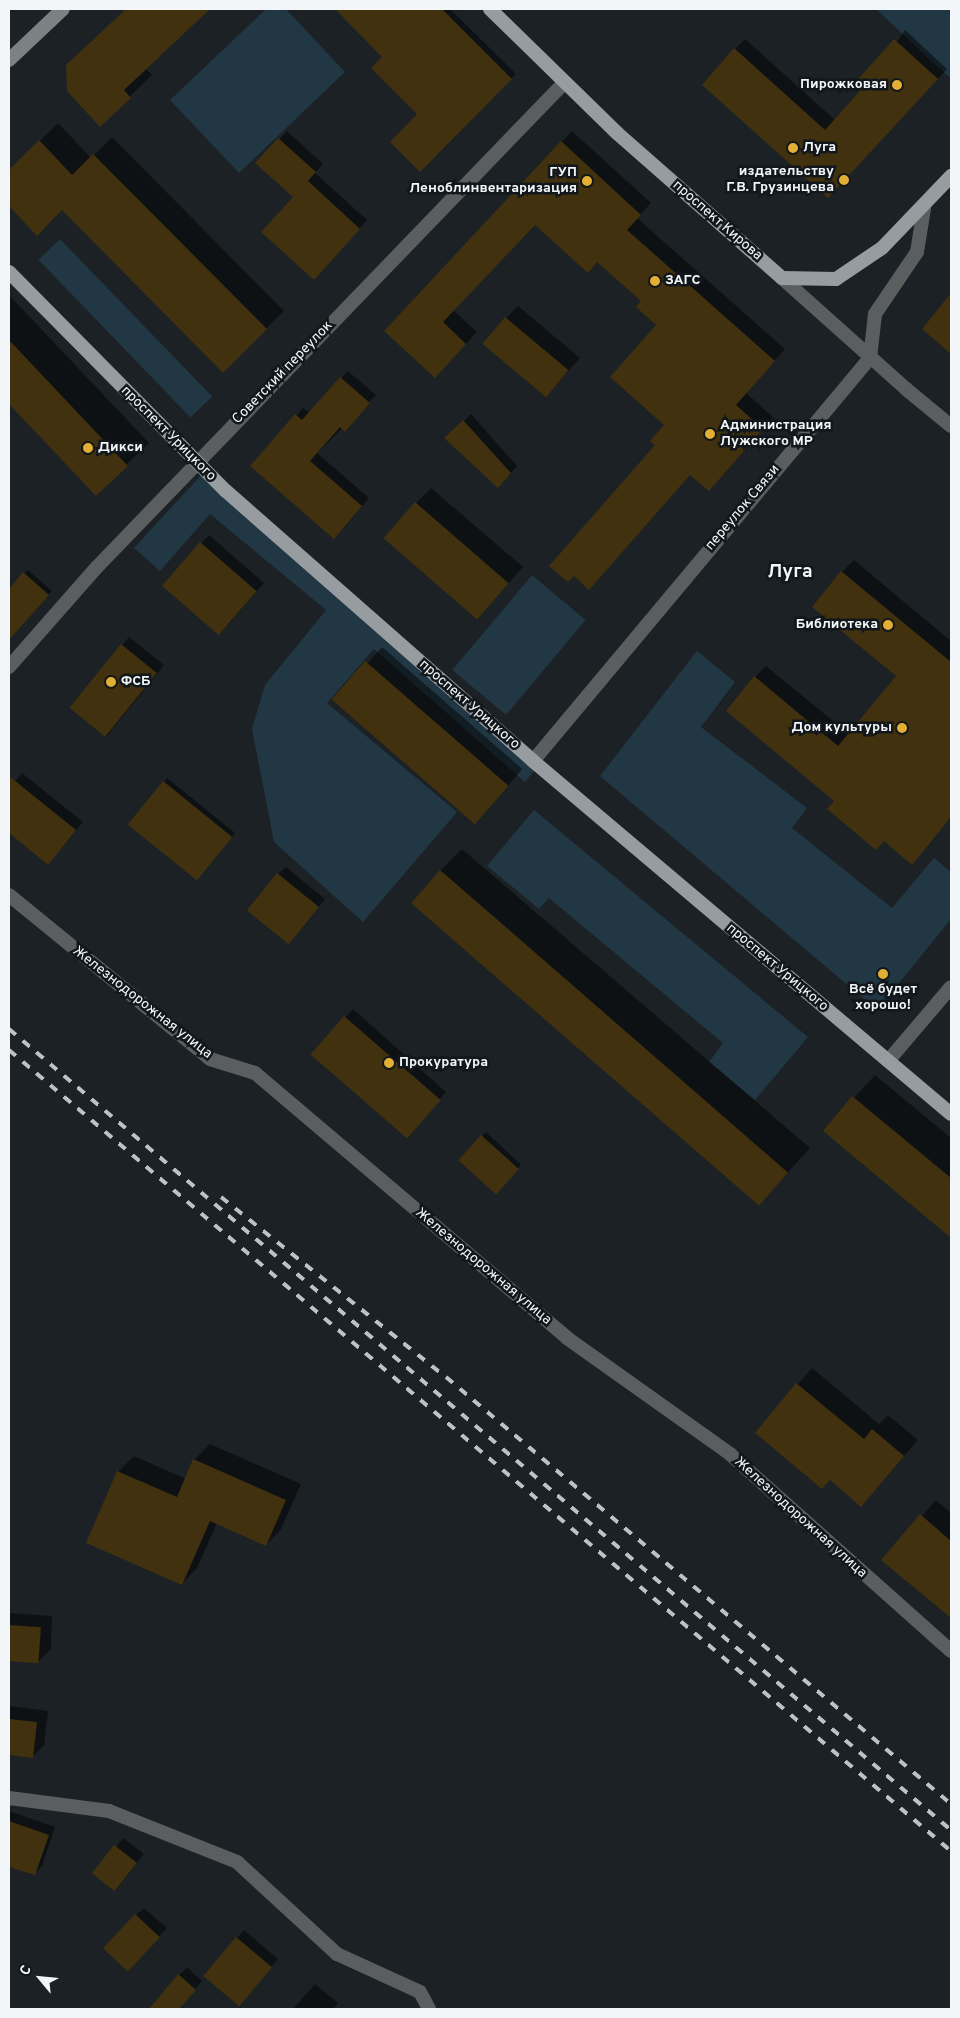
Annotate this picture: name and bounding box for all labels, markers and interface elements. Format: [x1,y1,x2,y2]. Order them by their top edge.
place label: Пирожковая [800,77,887,93]
marker: Пирожковая [891,79,903,91]
place label: Луга [803,140,836,156]
marker: Луга [787,142,799,154]
place label: издательству Г.В. Грузинцева [726,164,834,196]
place label: ГУП Леноблинвентаризация [409,165,577,198]
marker: издательству Г.В. Грузинцева [838,174,850,186]
marker: ГУП Леноблинвентаризация [581,175,593,187]
street label: проспект Кирова [669,178,765,264]
place label: ЗАГС [665,273,700,289]
marker: ЗАГС [649,275,661,287]
street label: Советский переулок [229,318,337,428]
street label: проспект Урицкого [117,383,219,485]
place label: Администрация Лужского МР [720,418,832,451]
marker: Администрация Лужского МР [704,428,716,440]
place label: Дикси [98,440,143,456]
marker: Дикси [82,442,94,454]
street label: переулок Связи [702,462,784,554]
district label: Луга [768,562,812,584]
place label: Библиотека [796,617,878,633]
marker: Библиотека [882,619,894,631]
street label: проспект Урицкого [415,657,523,753]
place label: ФСБ [121,674,151,690]
marker: ФСБ [105,676,117,688]
place label: Дом культуры [791,720,892,736]
marker: Дом культуры [896,722,908,734]
street label: проспект Урицкого [723,920,831,1016]
street label: Железнодорожная улица [69,943,215,1063]
marker: Всё будет хорошо! [877,968,889,980]
place label: Всё будет хорошо! [849,982,917,1014]
place label: Прокуратура [399,1055,488,1071]
marker: Прокуратура [383,1057,395,1069]
street label: Железнодорожная улица [412,1205,554,1329]
street label: Железнодорожная улица [730,1454,870,1582]
north arrow [15,1953,65,2003]
text: С [17,1963,36,1979]

